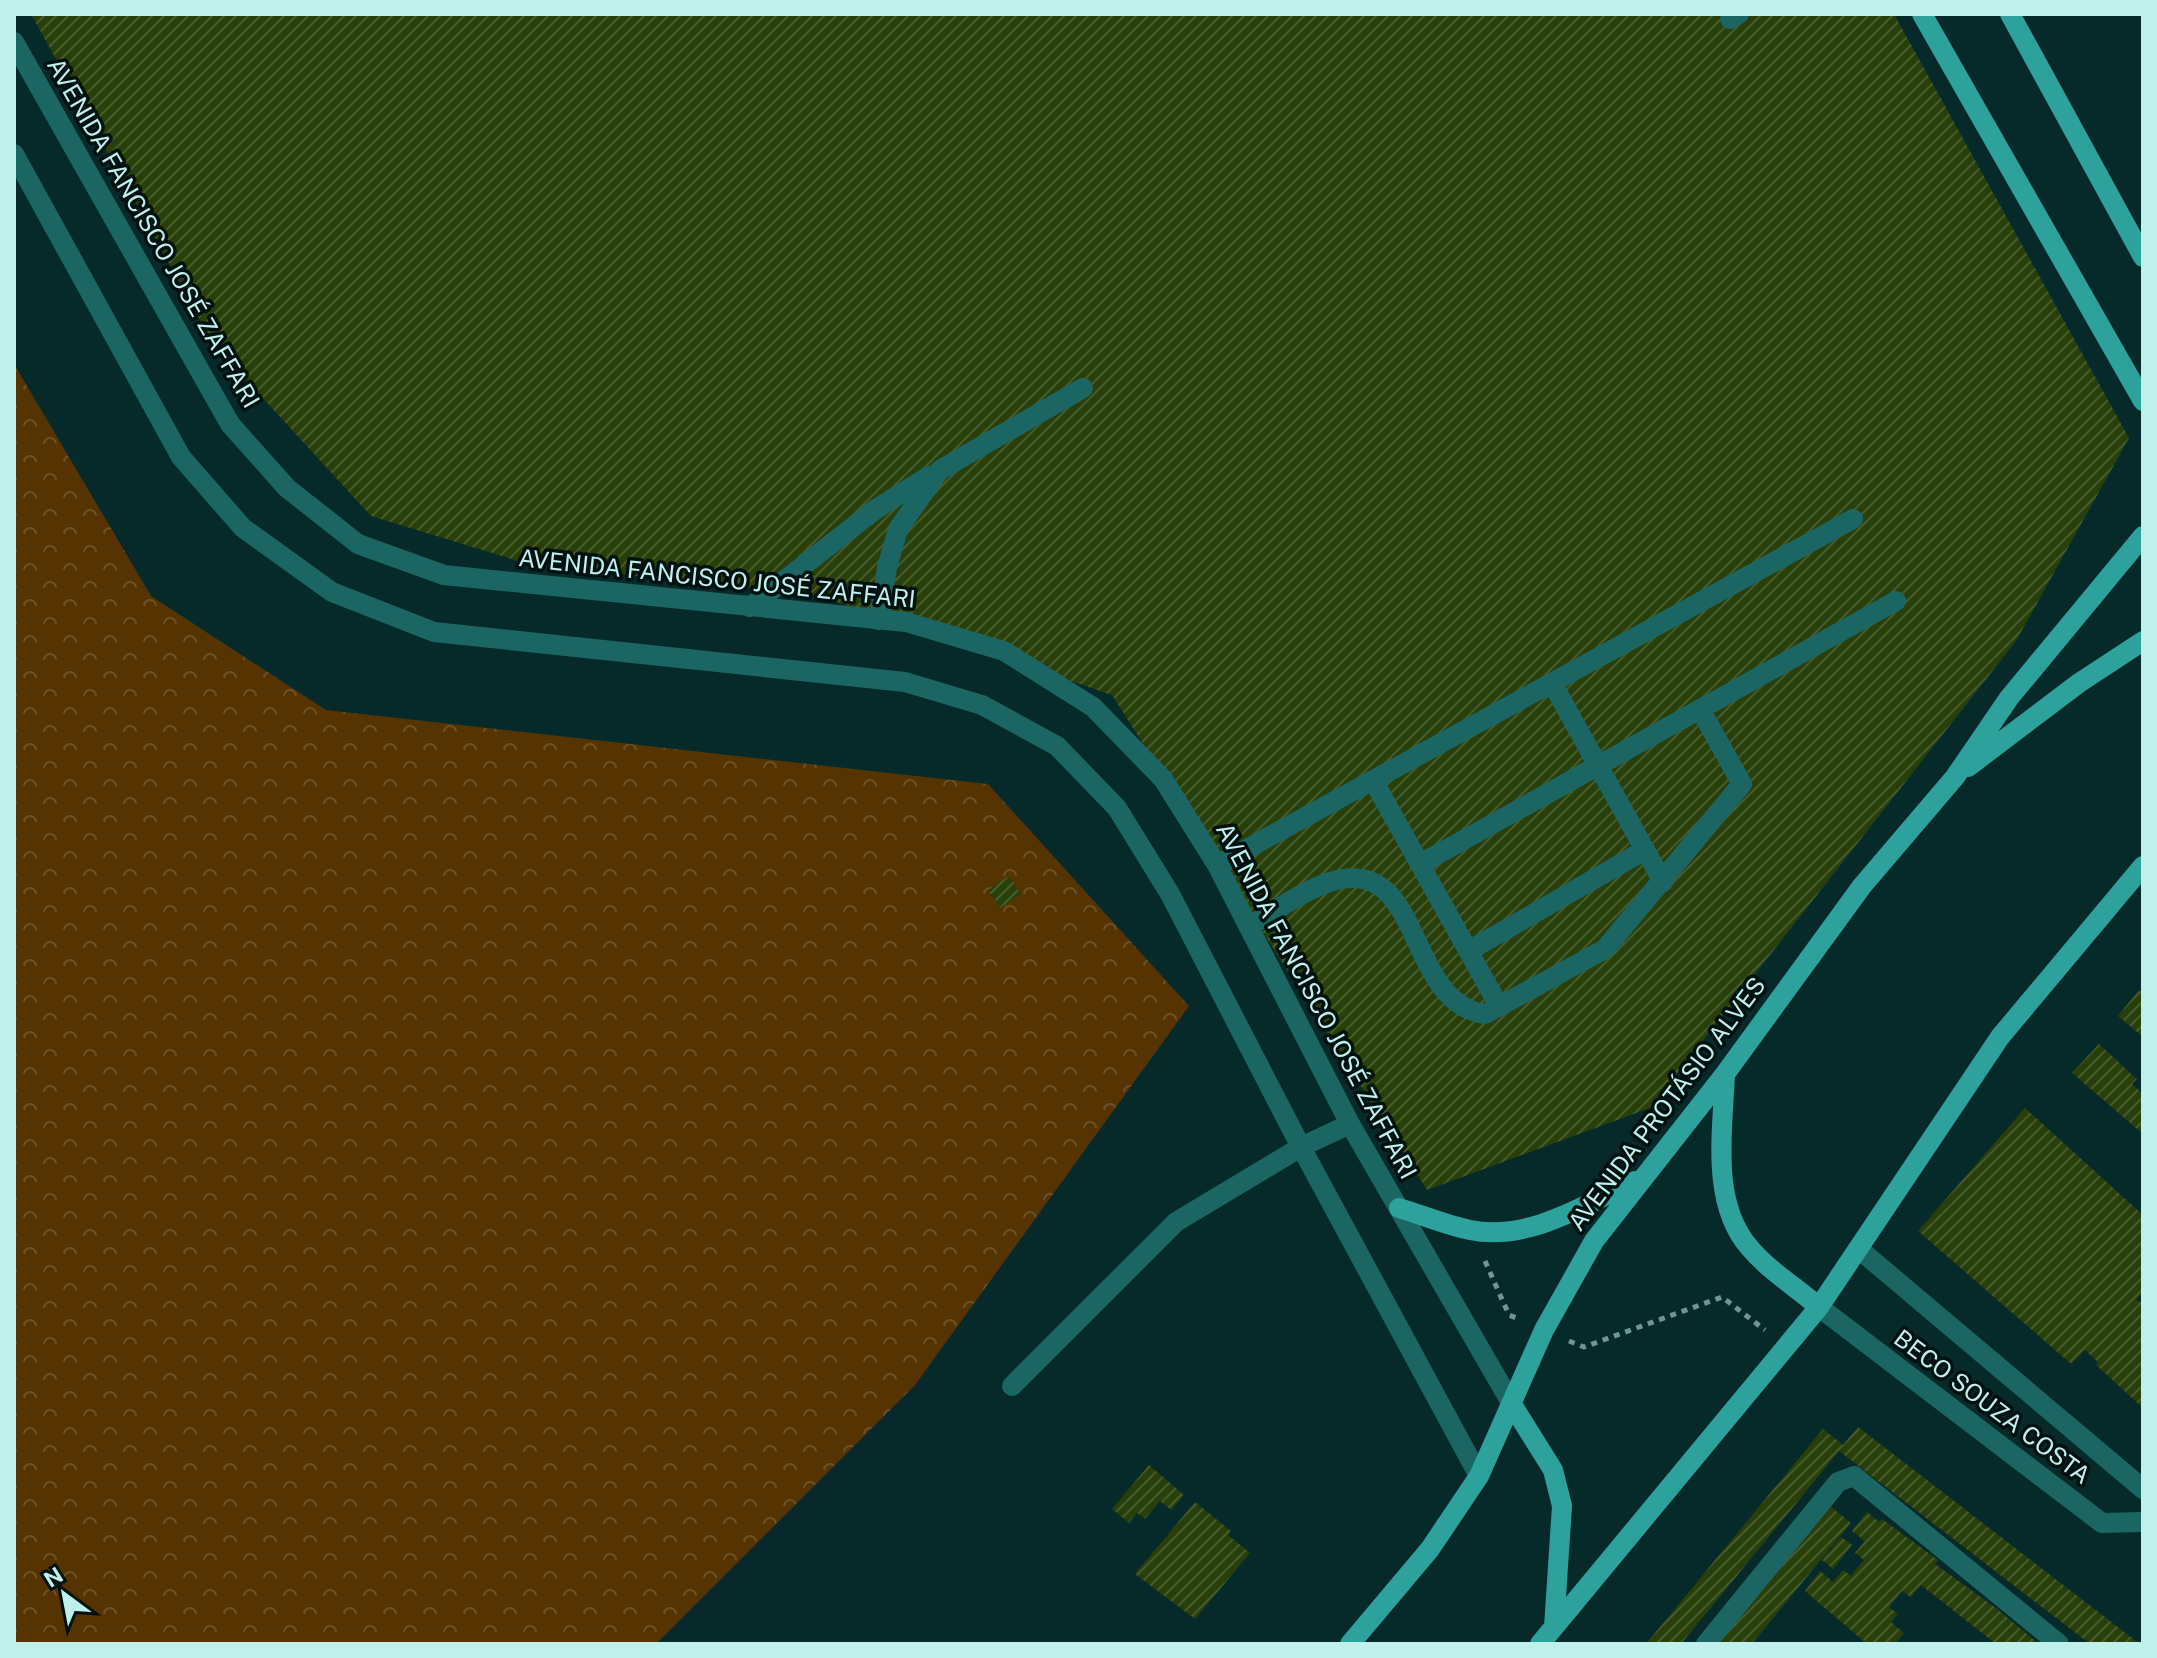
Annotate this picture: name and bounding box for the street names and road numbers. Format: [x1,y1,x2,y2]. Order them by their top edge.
street label: AVENIDA FANCISCO JOSÉ ZAFFARI [42,53,266,412]
street label: AVENIDA FANCISCO JOSÉ ZAFFARI [517,543,917,613]
street label: AVENIDA FANCISCO JOSÉ ZAFFARI [1211,818,1423,1183]
street label: AVENIDA PROTÁSIO ALVES [1562,971,1771,1236]
street label: BECO SOUZA COSTA [1889,1323,2096,1489]

